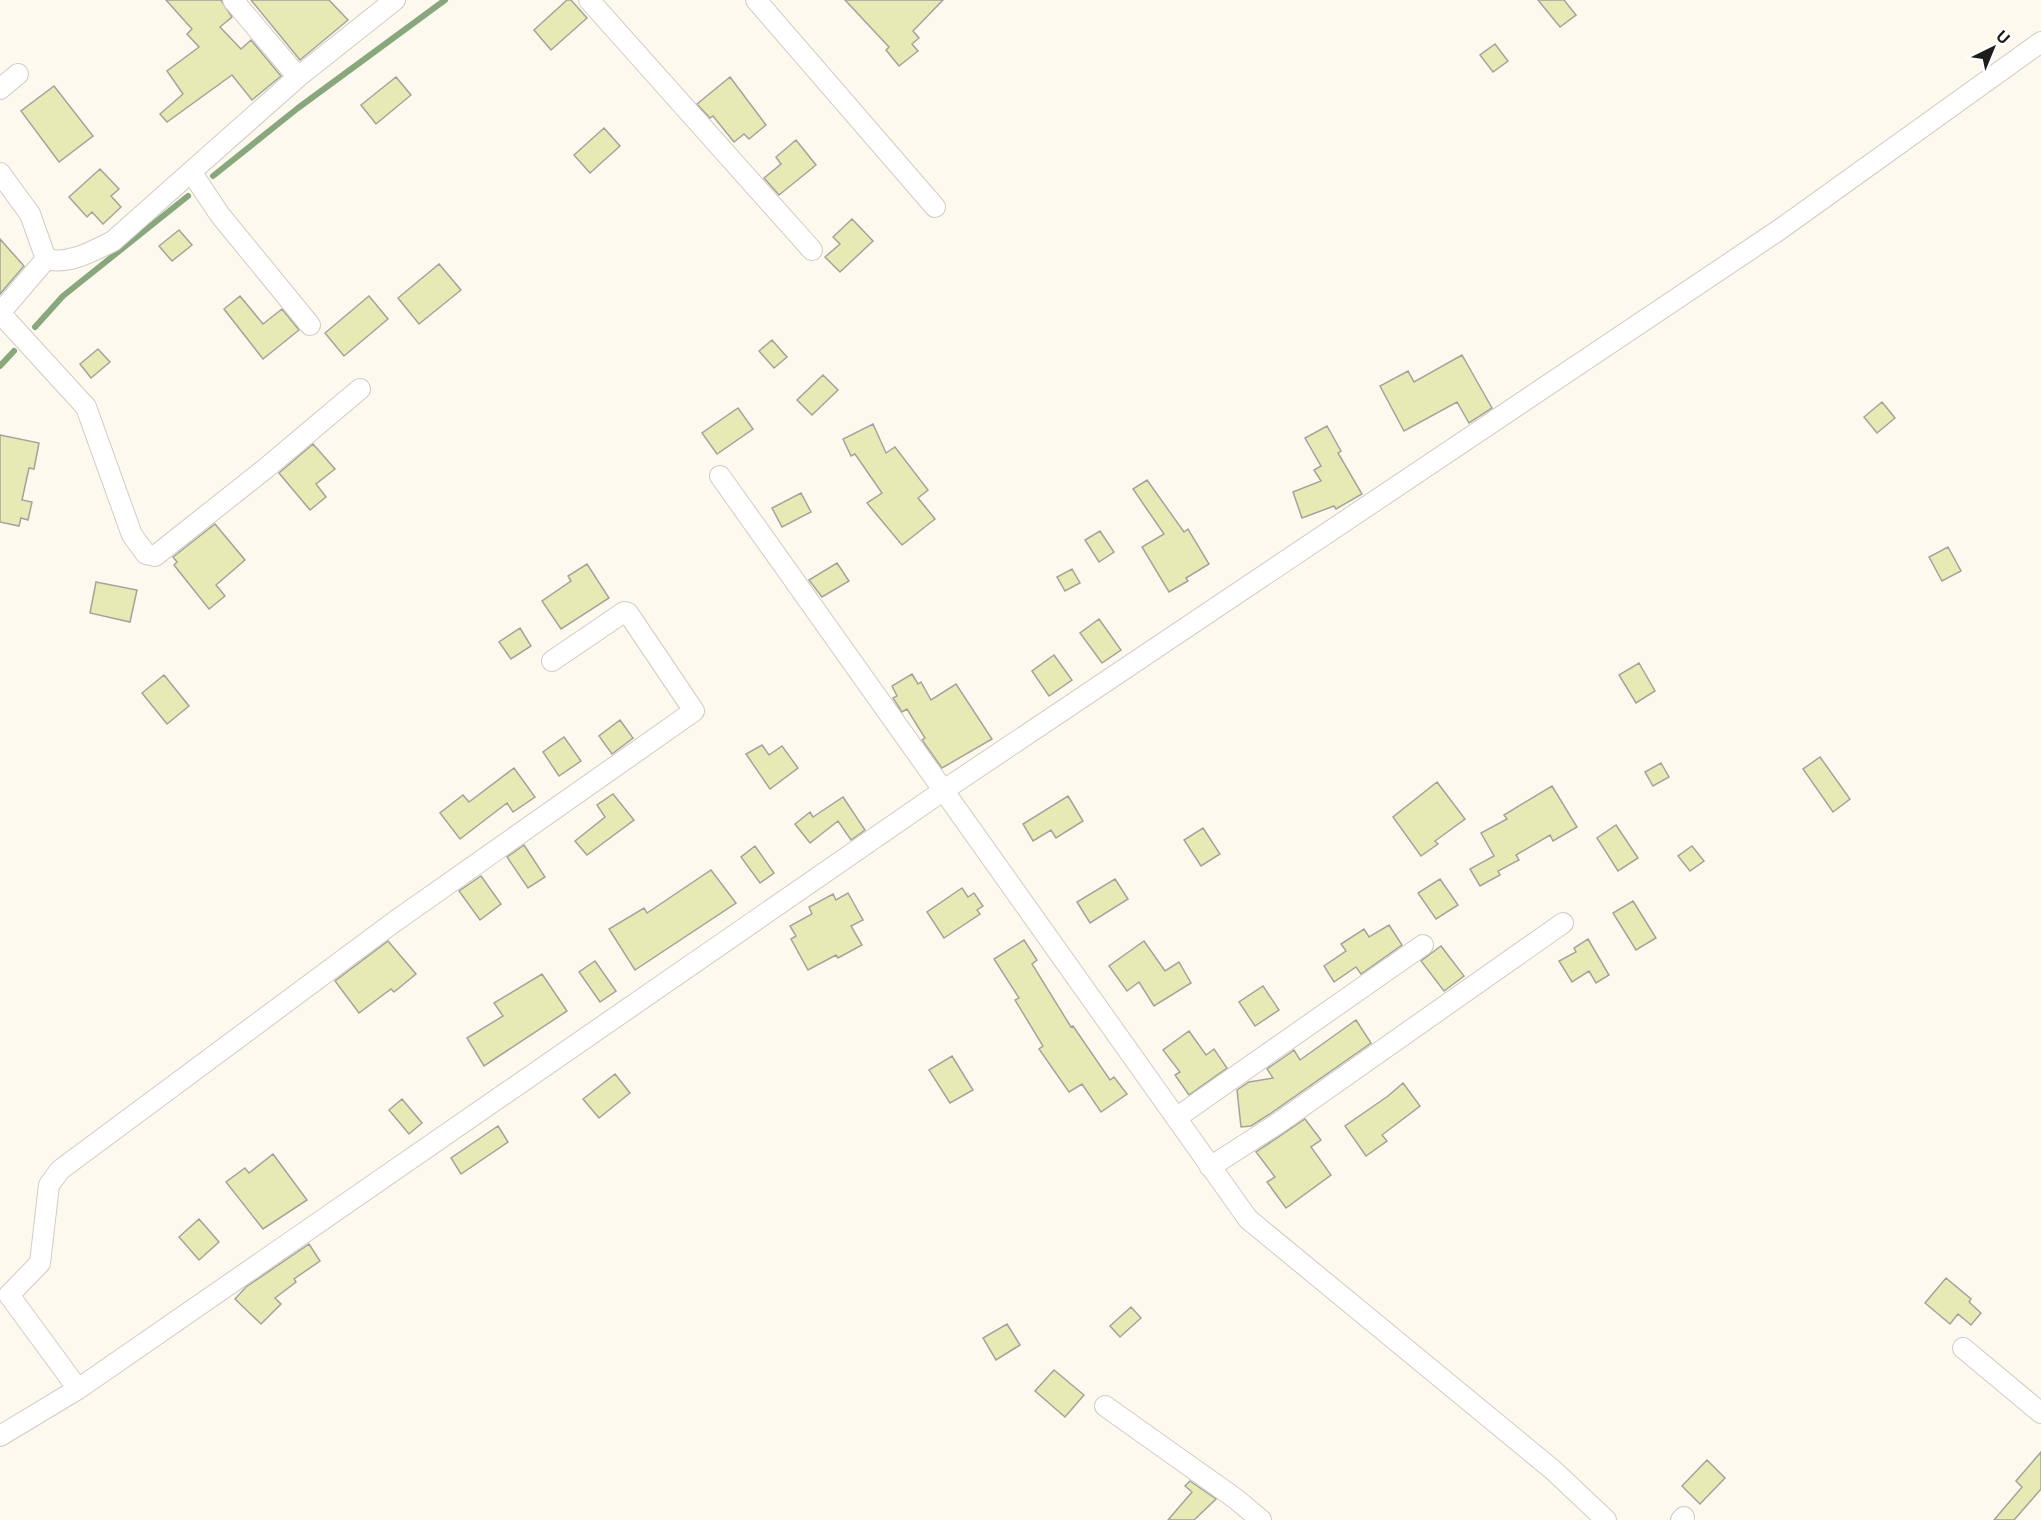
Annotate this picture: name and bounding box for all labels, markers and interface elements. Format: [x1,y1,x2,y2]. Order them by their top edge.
north arrow [1963,18,2023,78]
text: U [1991,25,2015,49]

